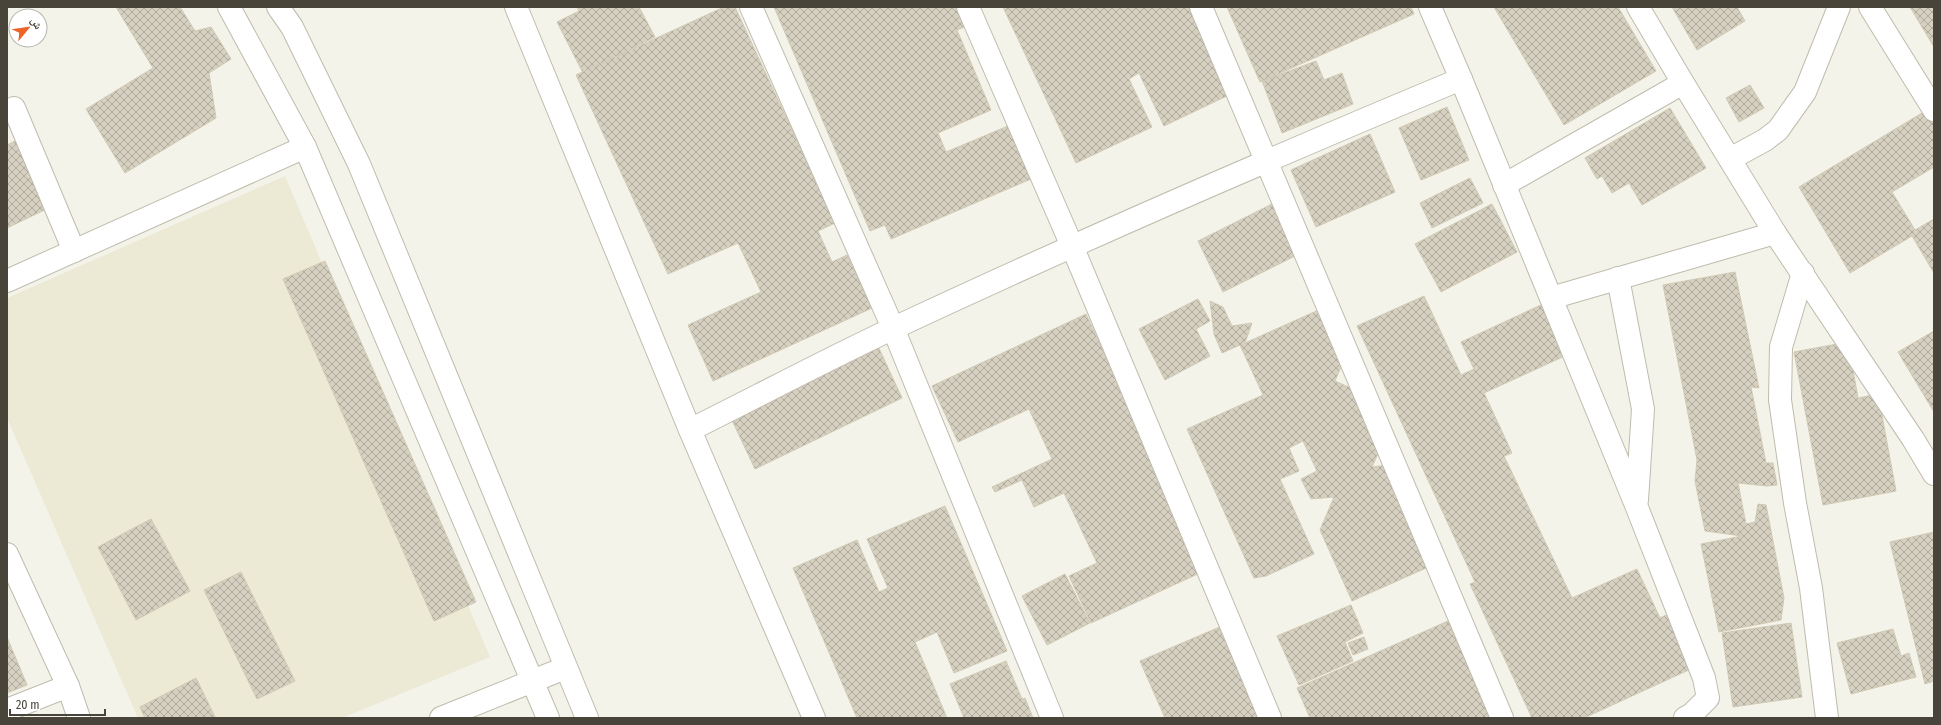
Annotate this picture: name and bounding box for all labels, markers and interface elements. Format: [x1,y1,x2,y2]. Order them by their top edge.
north arrow [8,8,48,48]
text: ش [27,15,45,32]
scale bar [10,691,105,717]
text: 20 m [16,698,40,712]

